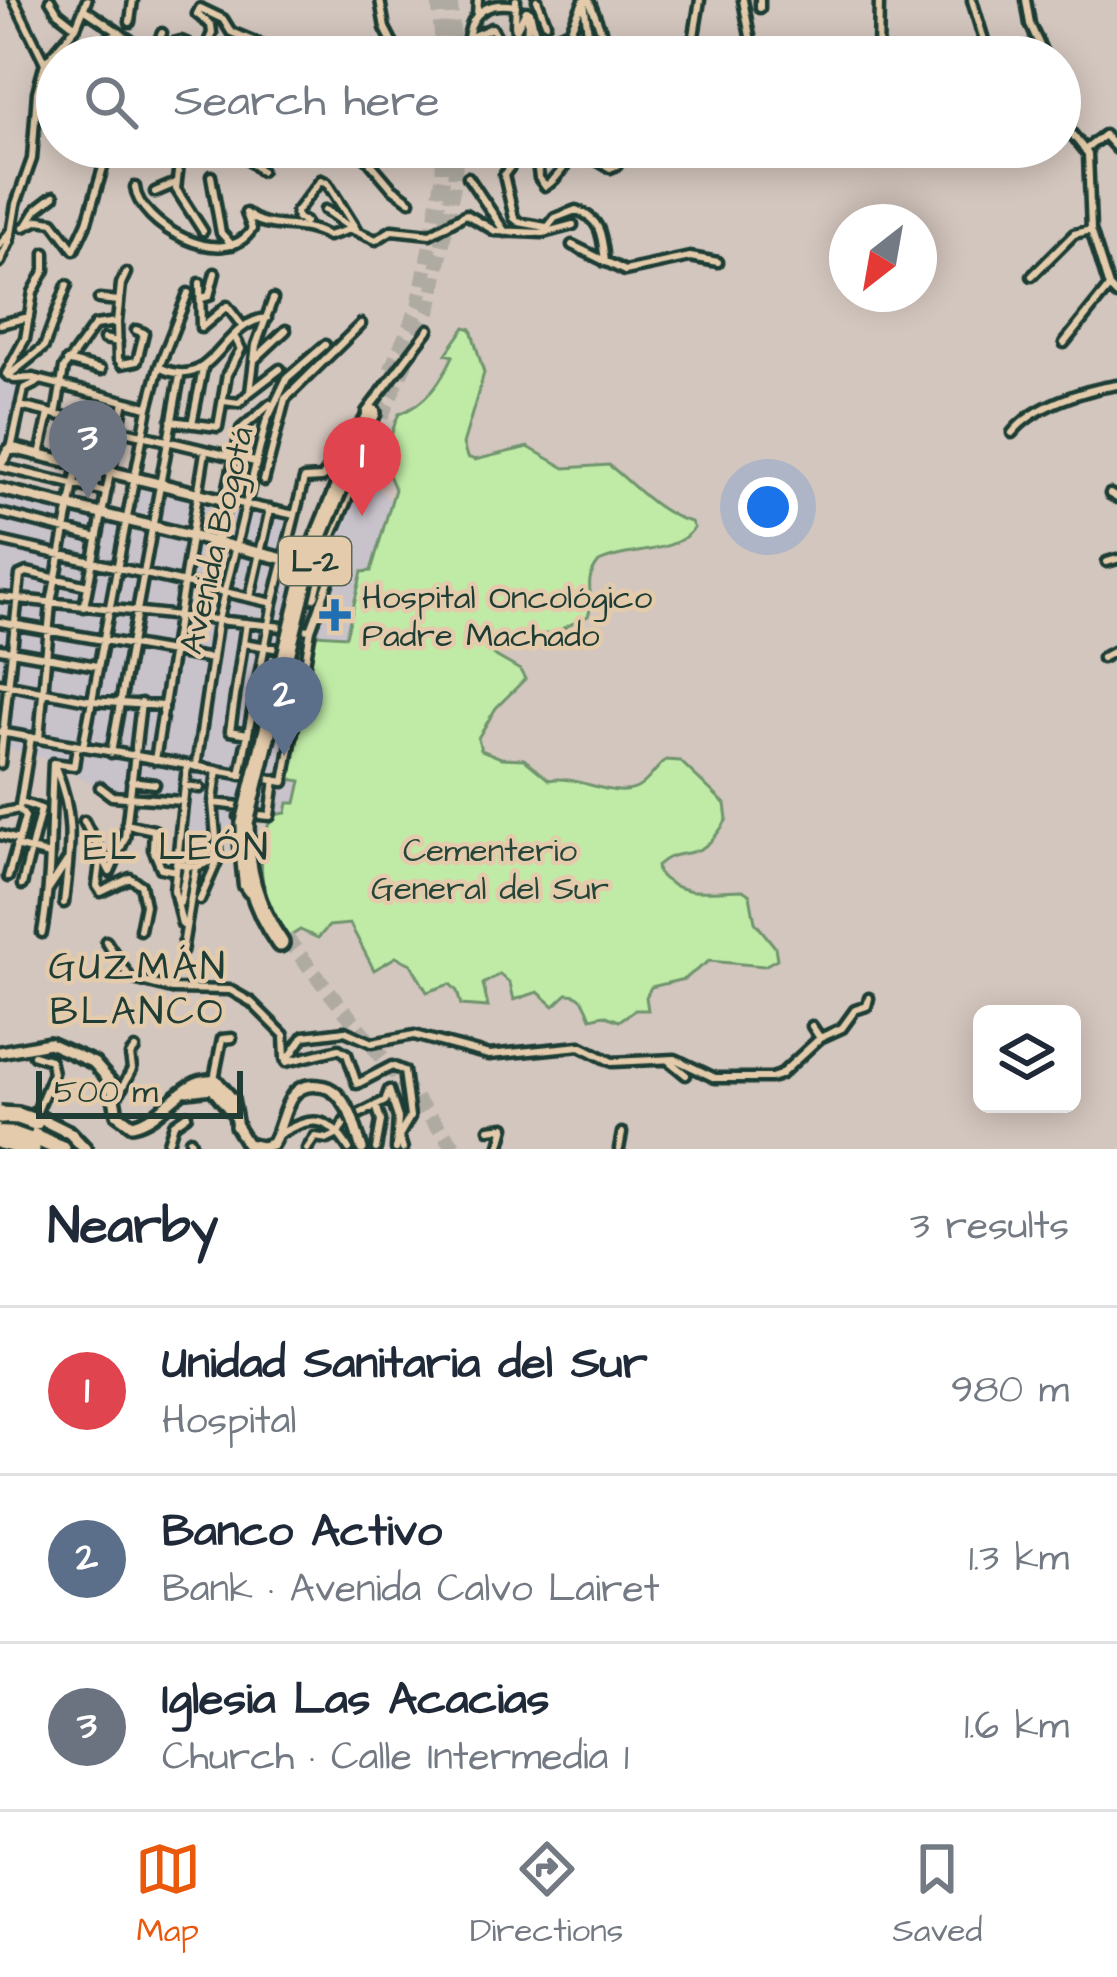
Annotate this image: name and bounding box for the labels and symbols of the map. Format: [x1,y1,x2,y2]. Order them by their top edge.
north arrow [829,204,937,312]
pin: 3 [49,400,127,499]
pin: 1 [323,417,401,516]
street label: Avenida Bogotá [168,422,267,659]
your location [738,477,798,537]
road number: L-2 [279,537,351,585]
place label: Hospital Oncológico Padre Machado [362,575,653,659]
marker: Hospital Oncológico Padre Machado [319,599,351,631]
pin: 2 [245,657,323,756]
district label: EL LEÓN [83,822,271,876]
park label: Cementerio General del Sur [371,828,609,912]
district label: GUZMÁN BLANCO [48,941,228,1040]
scale bar [36,1065,243,1118]

